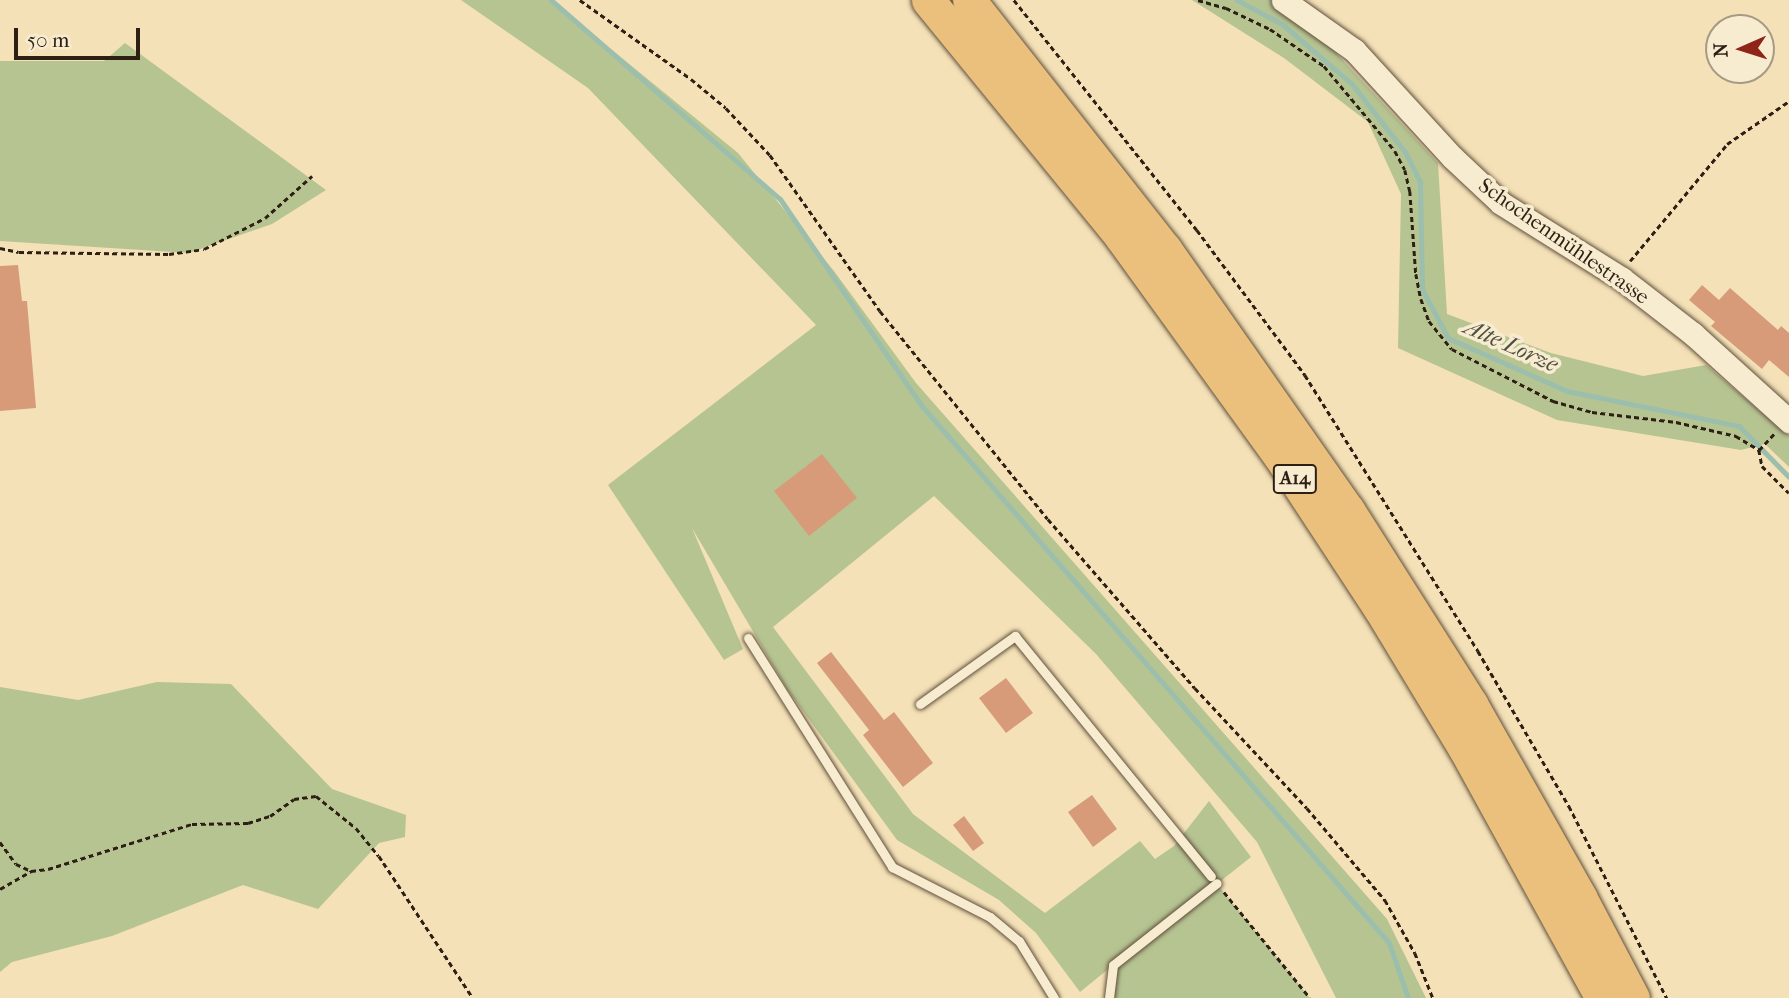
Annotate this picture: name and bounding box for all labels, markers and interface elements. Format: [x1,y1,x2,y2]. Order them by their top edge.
scale bar [18,14,144,58]
north arrow [1705,14,1775,84]
text: 50 m [27,28,70,52]
text: N [1710,42,1732,58]
street label: Schochenmühlestrasse [1474,173,1654,309]
water label: Alte Lorze [1460,313,1562,379]
road number: A14 [1272,464,1318,494]

